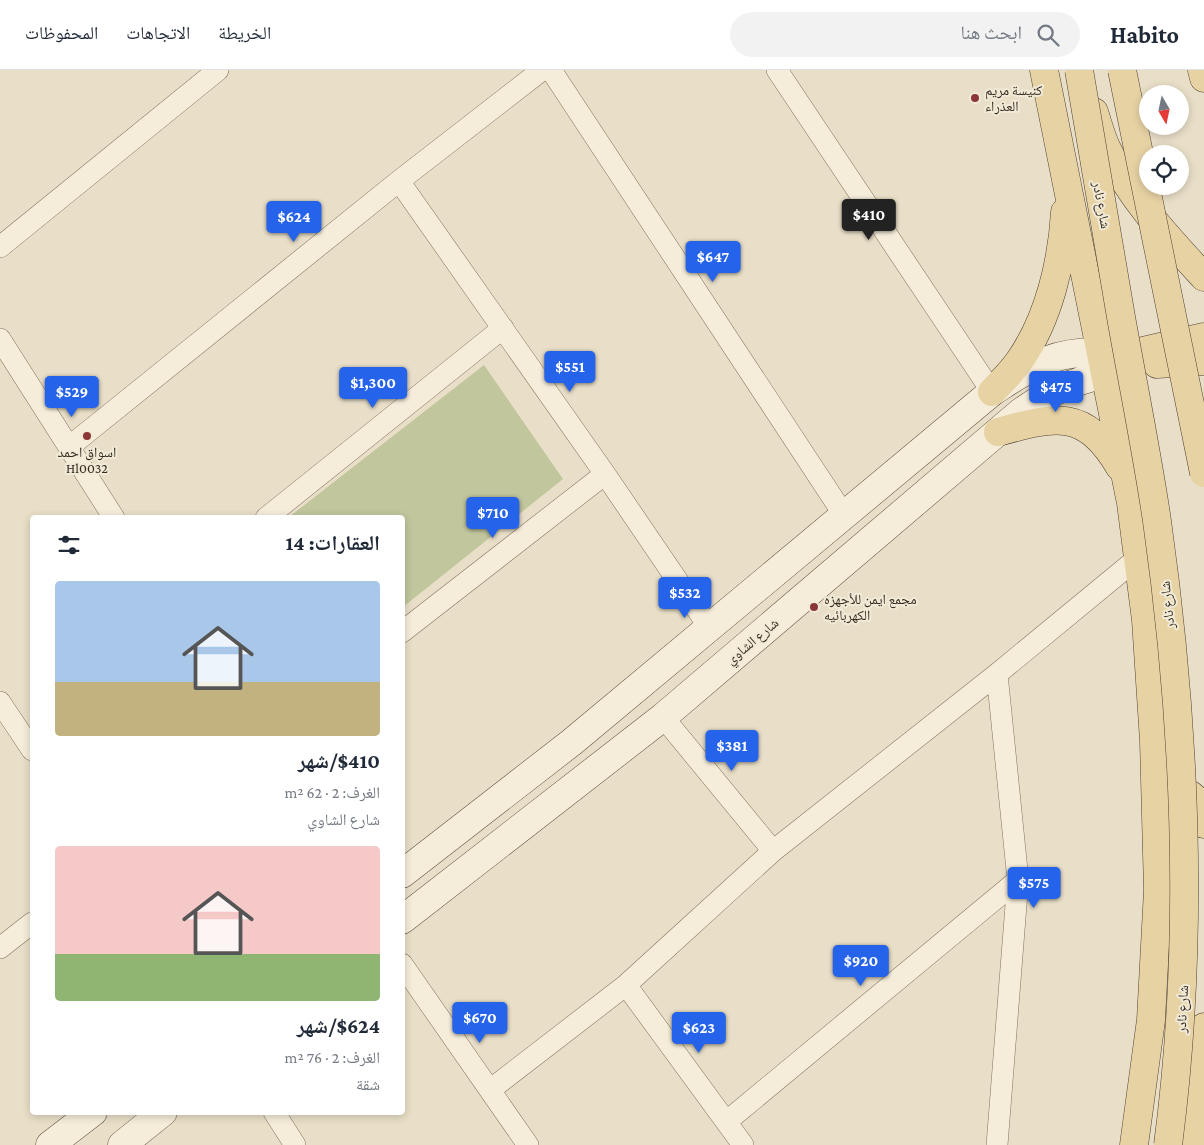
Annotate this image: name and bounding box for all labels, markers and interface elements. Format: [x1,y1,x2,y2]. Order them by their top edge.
search box [730,12,1080,57]
icon: search [1034,21,1062,49]
text: Habito [1110,21,1179,48]
text: ابحث هنا [960,22,1022,43]
text: المحفوظات [25,23,98,43]
text: الاتجاهات [126,23,190,43]
text: الخريطة [218,23,271,43]
place label: كنيسة مريم العذراء [985,82,1043,115]
north arrow [1139,85,1189,135]
map controls [1139,85,1189,195]
marker: كنيسة مريم العذراء [969,92,981,104]
button: locate [1139,145,1189,195]
street label: شارع نادر [1088,179,1114,230]
pin: $410 [839,198,899,241]
pin: $624 [264,200,324,243]
text: $410 [853,206,885,223]
text: $624 [277,208,311,225]
pin: $647 [683,240,743,283]
text: $647 [697,248,729,265]
pin: $551 [540,350,600,393]
text: $551 [555,358,585,375]
pin: $1,300 [332,366,414,409]
pin: $475 [1026,370,1086,413]
text: $1,300 [350,374,396,391]
pin: $529 [42,376,102,418]
text: $475 [1040,378,1072,395]
text: $529 [56,383,88,400]
marker: اسواق احمد Hl0032 [81,430,93,442]
place label: اسواق احمد Hl0032 [58,444,116,476]
pin: $710 [463,496,523,539]
text: $710 [477,504,509,521]
icon: filters [55,531,83,559]
text: العقارات: 14 [285,531,380,555]
pin: $532 [655,576,715,619]
street label: شارع نادر [1157,580,1180,631]
text: $532 [669,584,701,601]
place label: مجمع ايمن للأجهزه الكهربائيه [824,591,917,624]
marker: مجمع ايمن للأجهزه الكهربائيه [808,601,820,613]
icon: home [173,613,263,703]
street label: شارع الشاوي [723,614,784,670]
pin: $381 [702,730,762,772]
text: $381 [716,737,748,754]
text: $410/شهر [298,749,380,773]
text: الغرف: 2 · 62 m² [284,784,380,801]
text: شارع الشاوي [307,811,380,828]
pin: $575 [1004,866,1064,909]
text: $575 [1019,874,1049,891]
icon: home [173,878,263,968]
pin: $920 [831,944,891,987]
text: $920 [844,952,878,969]
street label: شارع نادر [1173,985,1193,1034]
pin: $670 [450,1002,510,1044]
text: $670 [463,1009,497,1026]
pin: $623 [669,1012,729,1054]
text: $624/شهر [297,1014,380,1038]
text: $623 [683,1019,715,1036]
text: الغرف: 2 · 76 m² [285,1049,380,1066]
text: شقة [356,1076,380,1093]

